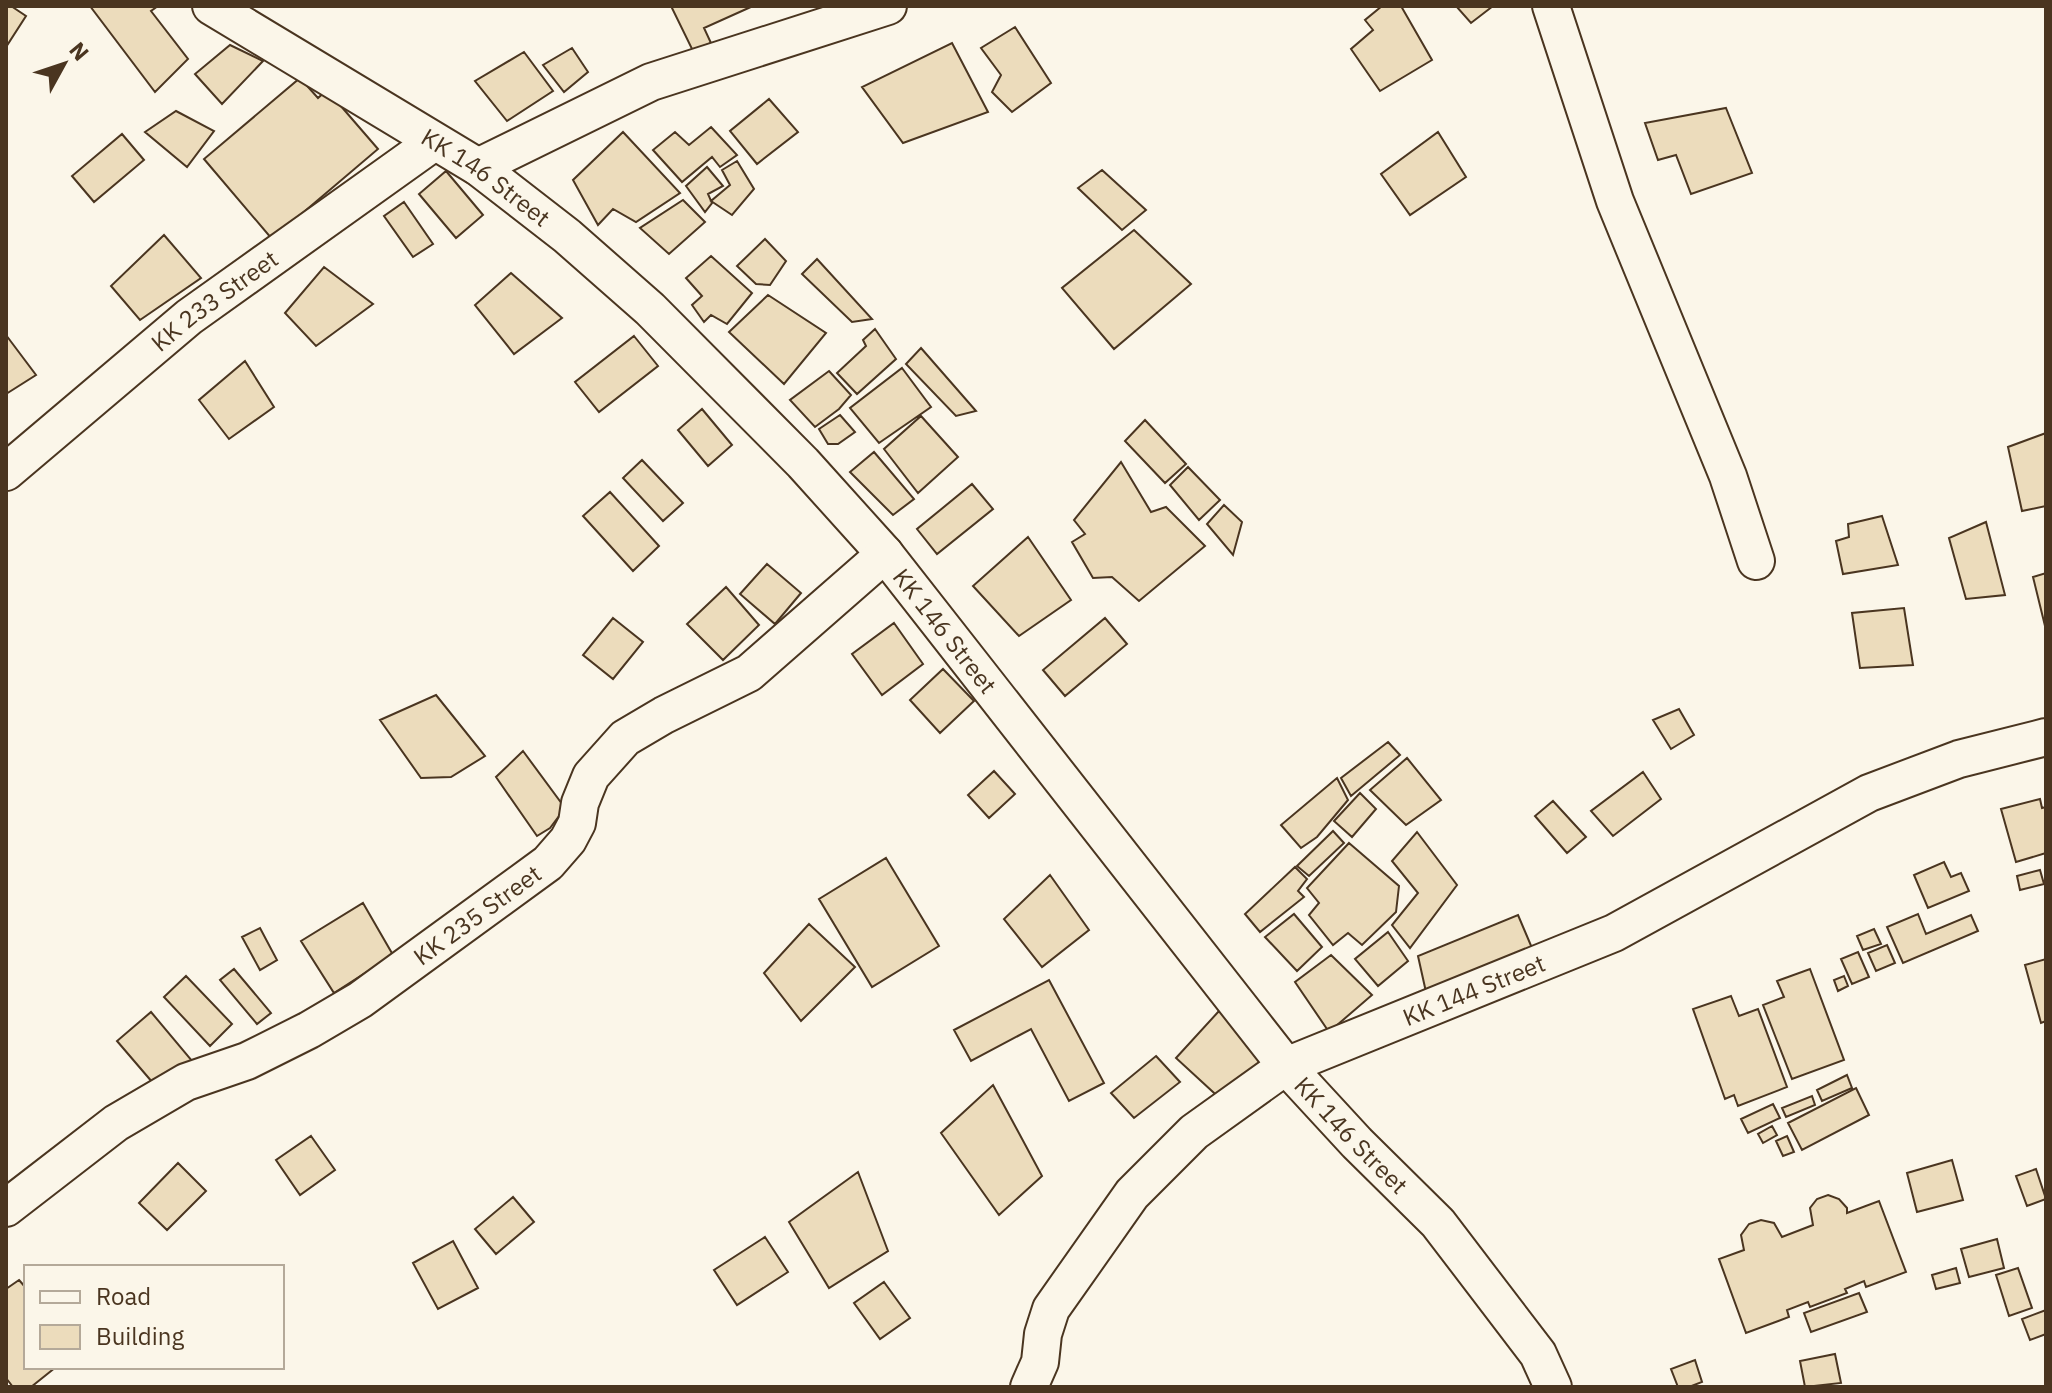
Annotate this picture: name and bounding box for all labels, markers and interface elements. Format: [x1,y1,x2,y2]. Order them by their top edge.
north arrow [24,24,104,104]
text: N [63,35,96,66]
street label: KK 146 Street [416,121,557,233]
street label: KK 233 Street [144,243,284,358]
street label: KK 146 Street [886,561,1004,700]
street label: KK 235 Street [407,857,547,972]
street label: KK 144 Street [1398,947,1550,1033]
street label: KK 146 Street [1288,1070,1415,1201]
legend [24,1265,284,1369]
text: Road [96,1280,151,1312]
text: Building [96,1320,184,1352]

